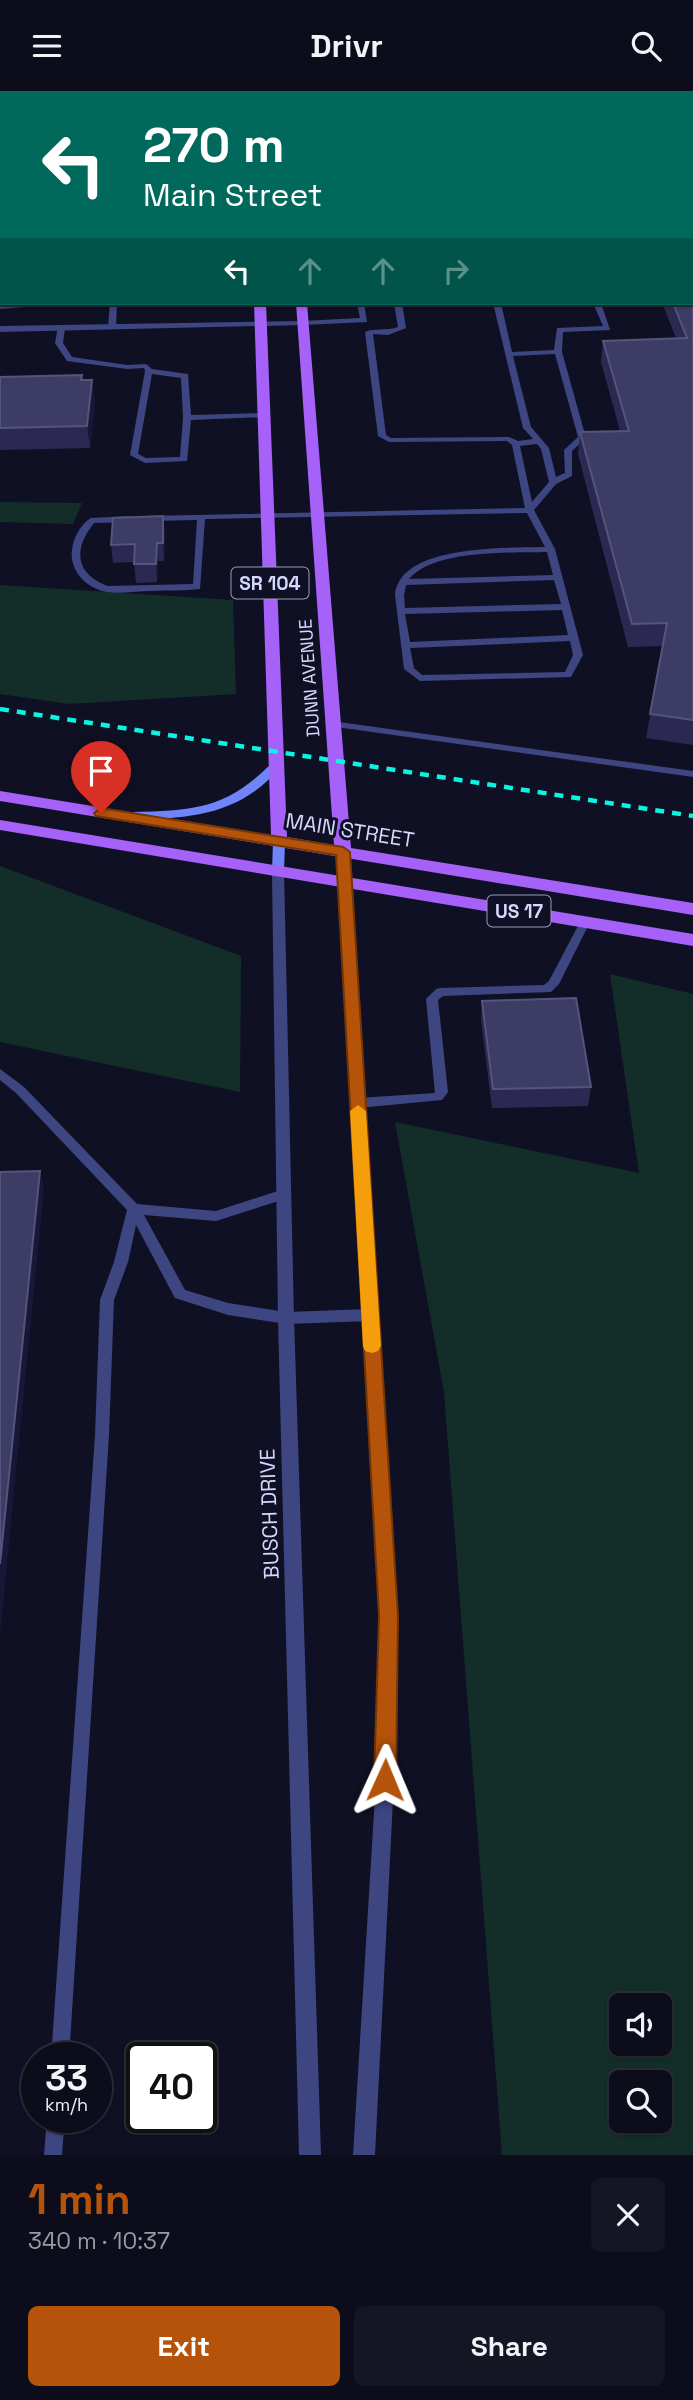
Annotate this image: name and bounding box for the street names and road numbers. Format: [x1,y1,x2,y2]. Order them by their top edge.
road number: SR 104 [232,568,308,599]
street label: DUNN AVENUE [293,618,325,738]
street label: MAIN STREET [284,807,416,853]
road number: US 17 [488,895,550,926]
street label: BUSCH DRIVE [253,1448,285,1580]

